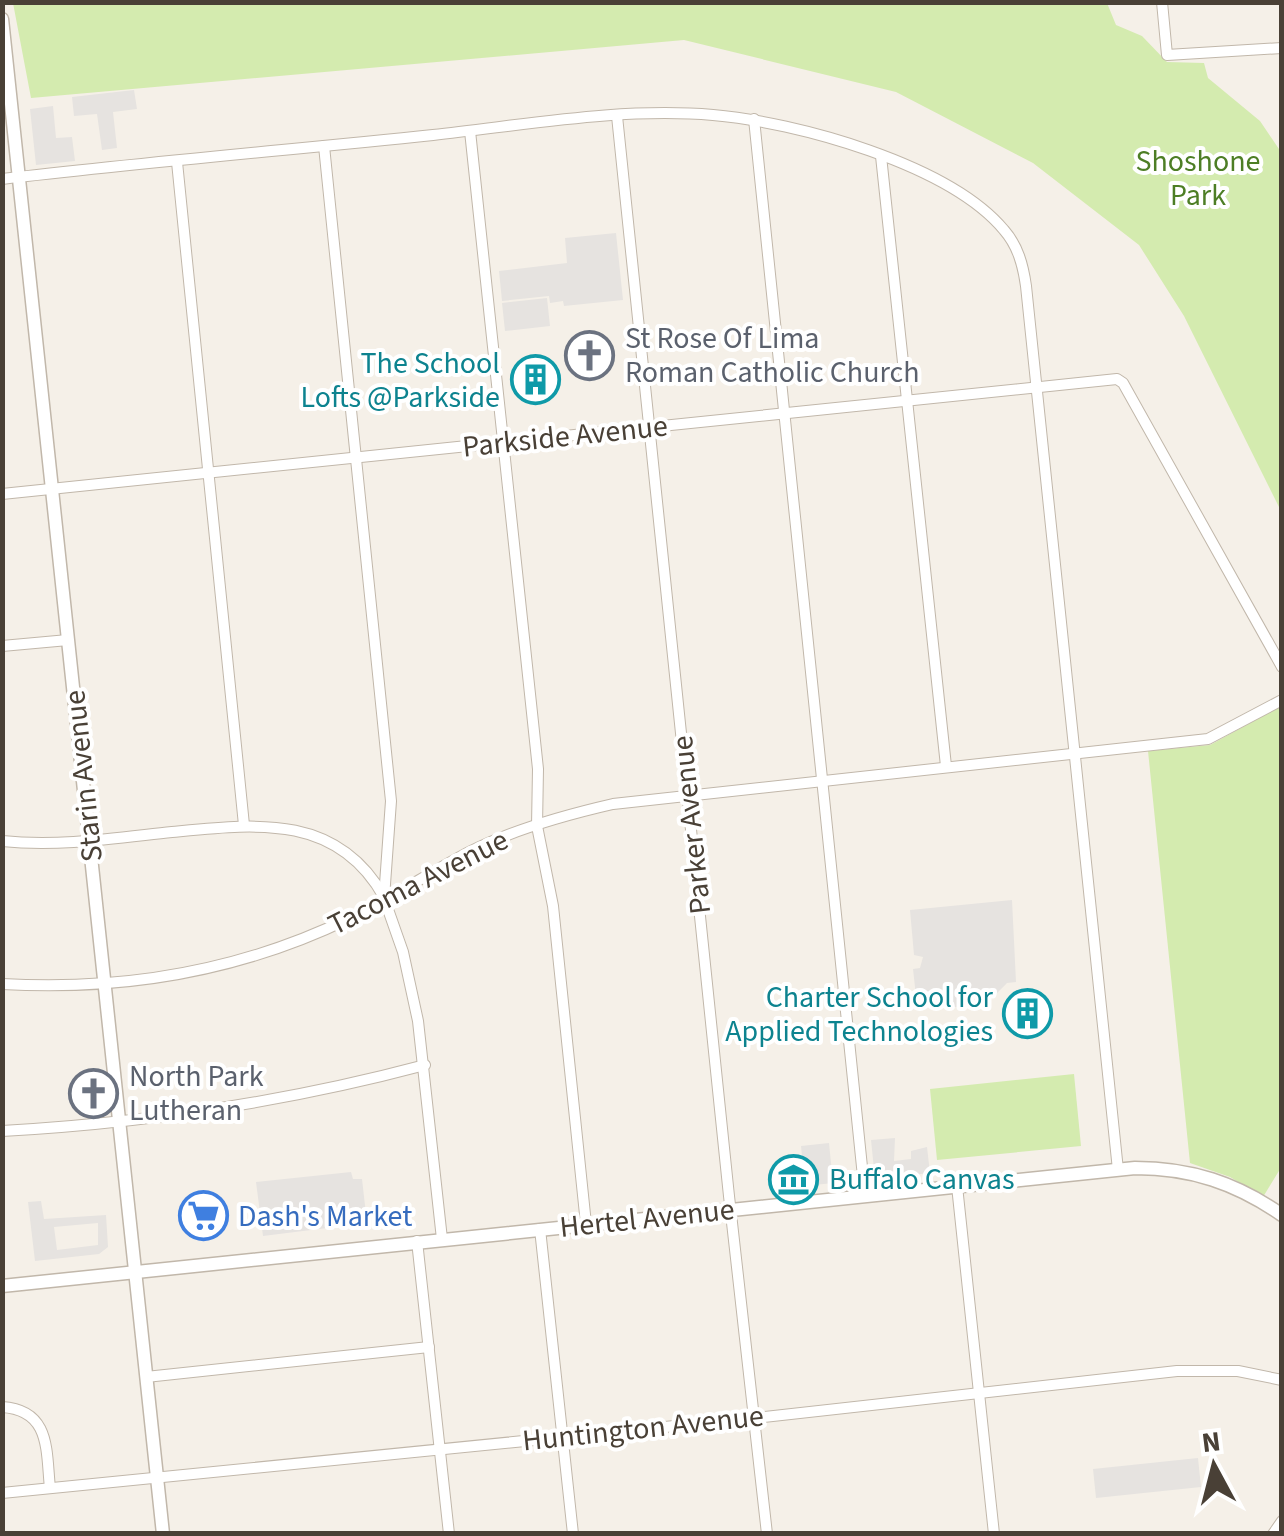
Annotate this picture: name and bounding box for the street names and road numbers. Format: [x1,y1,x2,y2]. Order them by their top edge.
street label: Parkside Avenue [460,404,670,469]
street label: Starin Avenue [53,688,114,864]
street label: Parker Avenue [661,734,722,916]
street label: Tacoma Avenue [321,819,516,946]
street label: Hertel Avenue [557,1188,737,1249]
street label: Huntington Avenue [520,1394,766,1463]

